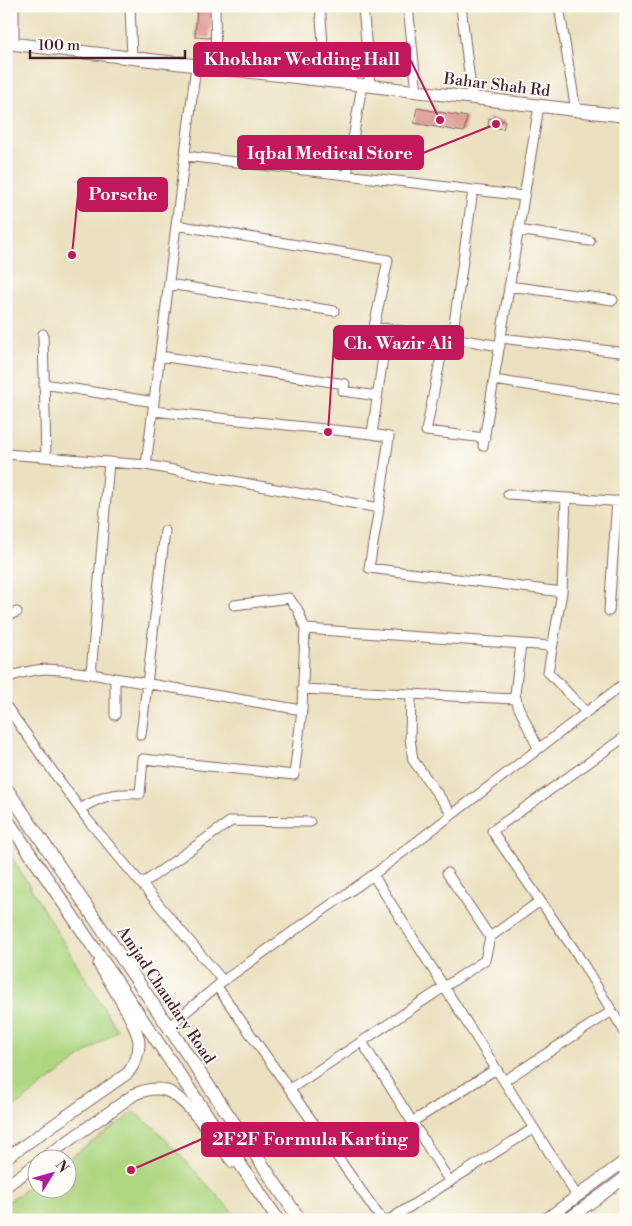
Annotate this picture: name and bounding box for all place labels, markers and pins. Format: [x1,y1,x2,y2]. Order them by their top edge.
callout: Khokhar Wedding Hall [194,43,410,76]
callout: Iqbal Medical Store [238,136,423,169]
callout: Porsche [78,178,167,211]
callout: Ch. Wazir Ali [334,326,463,359]
callout: 2F2F Formula Karting [202,1123,418,1156]

